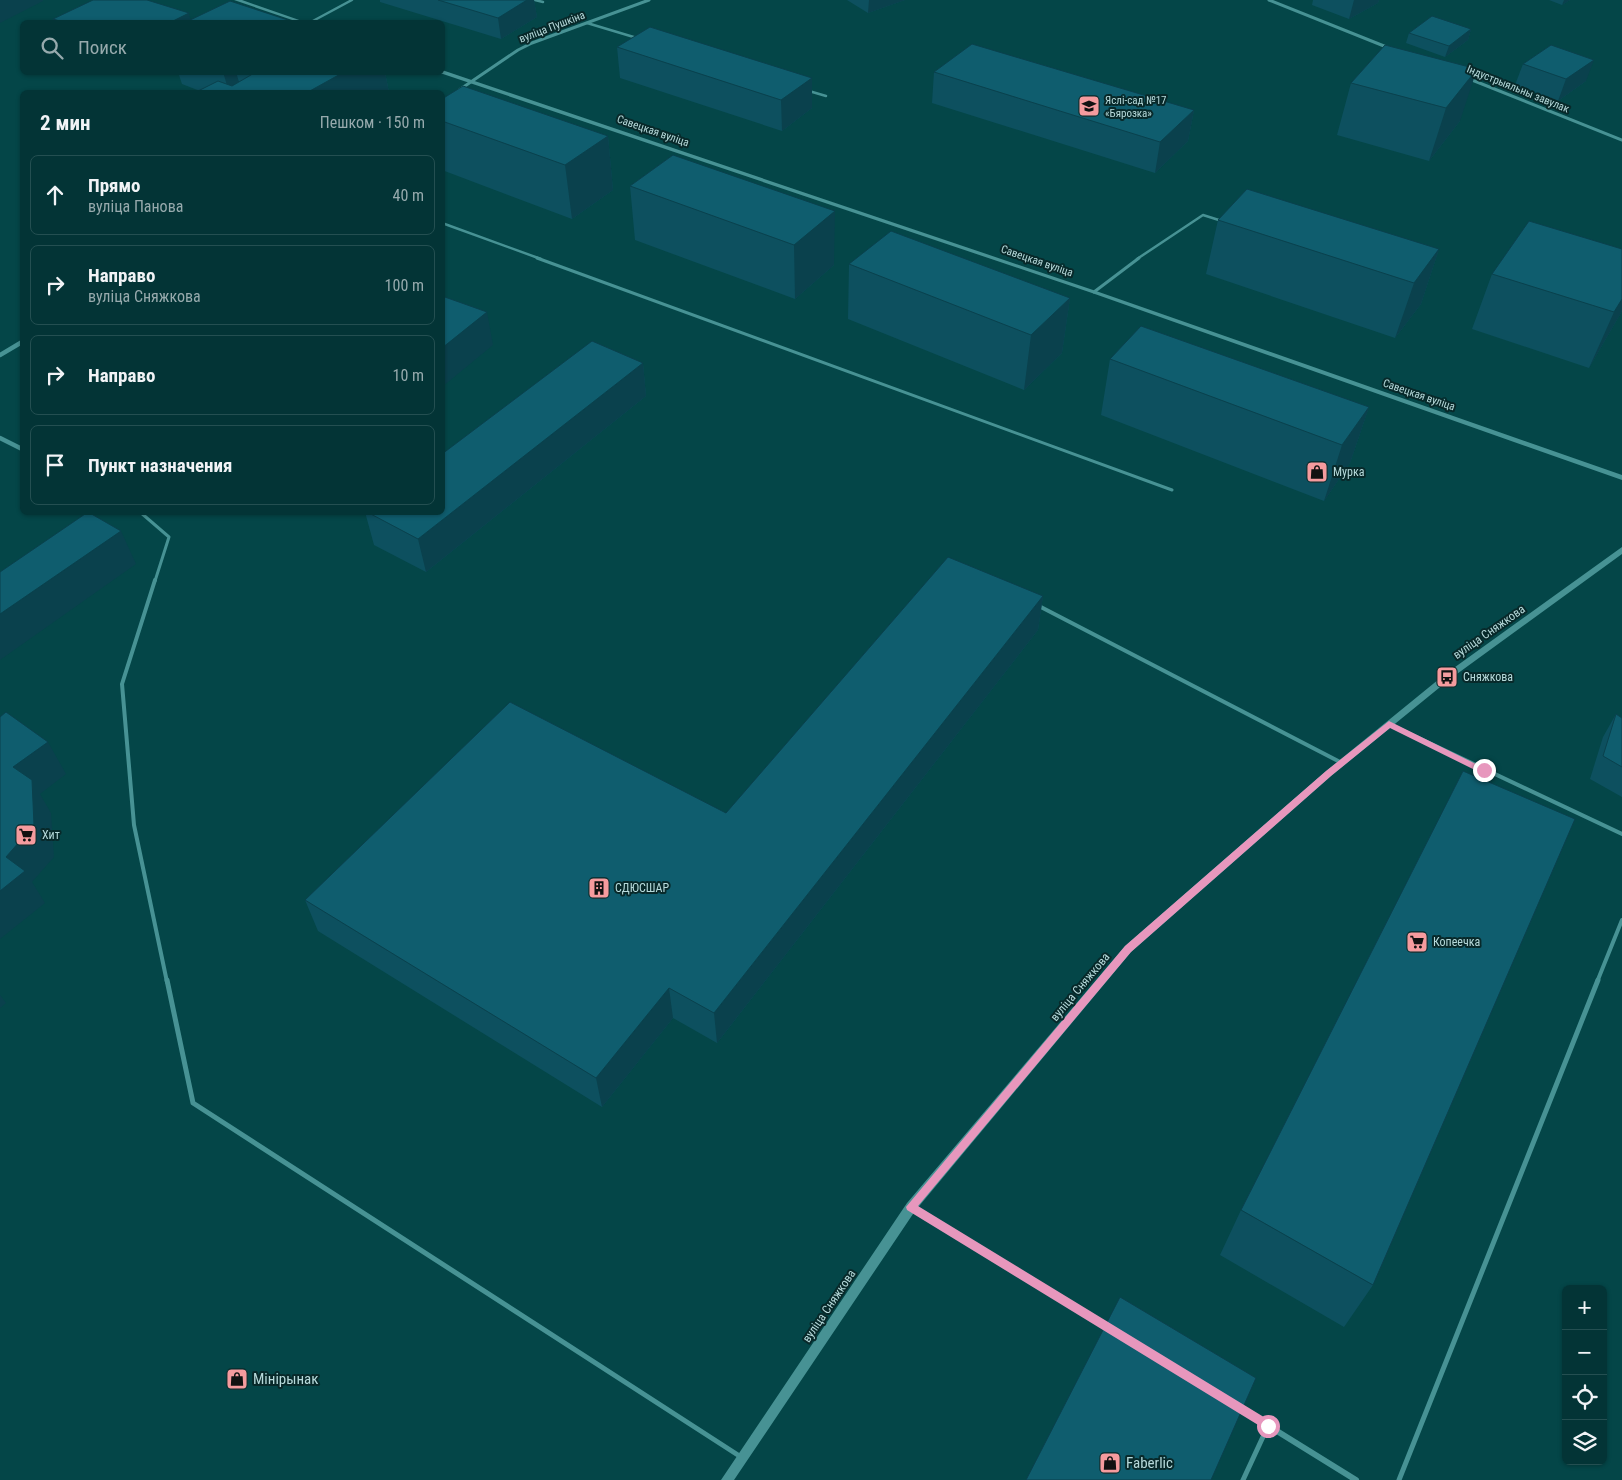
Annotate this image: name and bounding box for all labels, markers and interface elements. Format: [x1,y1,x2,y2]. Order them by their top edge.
street label: вуліца Пушкіна [517,9,587,45]
search box [20,20,445,75]
icon: search [38,34,66,62]
text: Поиск [78,36,127,59]
street label: Індустрыяльны завулак [1465,62,1572,116]
school or university icon: Яслі-сад №17 «Бярозка» [1077,94,1101,118]
place label: Яслі-сад №17 «Бярозка» [1105,94,1167,120]
text: 2 мин [40,111,90,135]
text: Пешком · 150 m [320,113,425,132]
street label: Савецкая вуліца [615,113,691,149]
text: Прямо [88,174,141,197]
icon: ahead [41,181,69,209]
text: 40 m [392,186,424,205]
text: вуліца Панова [88,197,183,216]
street label: Савецкая вуліца [999,243,1075,279]
text: Направо [88,264,155,287]
icon: right [41,271,69,299]
text: 100 m [385,276,424,295]
text: вуліца Сняжкова [88,287,201,306]
icon: right [41,361,69,389]
text: Направо [88,364,155,387]
text: 10 m [392,366,424,385]
street label: Савецкая вуліца [1381,377,1457,413]
icon: arrive [41,451,69,479]
text: Пункт назначения [88,454,232,477]
shop icon: Мурка [1305,460,1329,484]
place label: Мурка [1333,465,1365,479]
street label: вуліца Сняжкова [1450,602,1528,662]
bus stop icon: Сняжкова [1435,665,1459,689]
place label: Сняжкова [1463,670,1513,684]
route end [1473,759,1496,782]
supermarket icon: Хит [14,823,38,847]
place label: Хит [42,828,60,842]
building icon: СДЮСШАР [587,876,611,900]
place label: СДЮСШАР [615,881,670,895]
supermarket icon: Копеечка [1405,930,1429,954]
place label: Копеечка [1433,935,1480,949]
street label: вуліца Сняжкова [1047,950,1113,1024]
street label: вуліца Сняжкова [800,1267,859,1345]
map controls [1562,1285,1607,1465]
button: + [1562,1285,1607,1330]
button: − [1562,1330,1607,1375]
shop icon: Мінірынак [225,1367,249,1391]
place label: Мінірынак [253,1370,318,1388]
button: locate [1562,1375,1607,1420]
route start [1257,1415,1280,1438]
button: layers [1562,1420,1607,1465]
shop icon: Faberlic [1098,1451,1122,1475]
place label: Faberlic [1126,1454,1173,1472]

